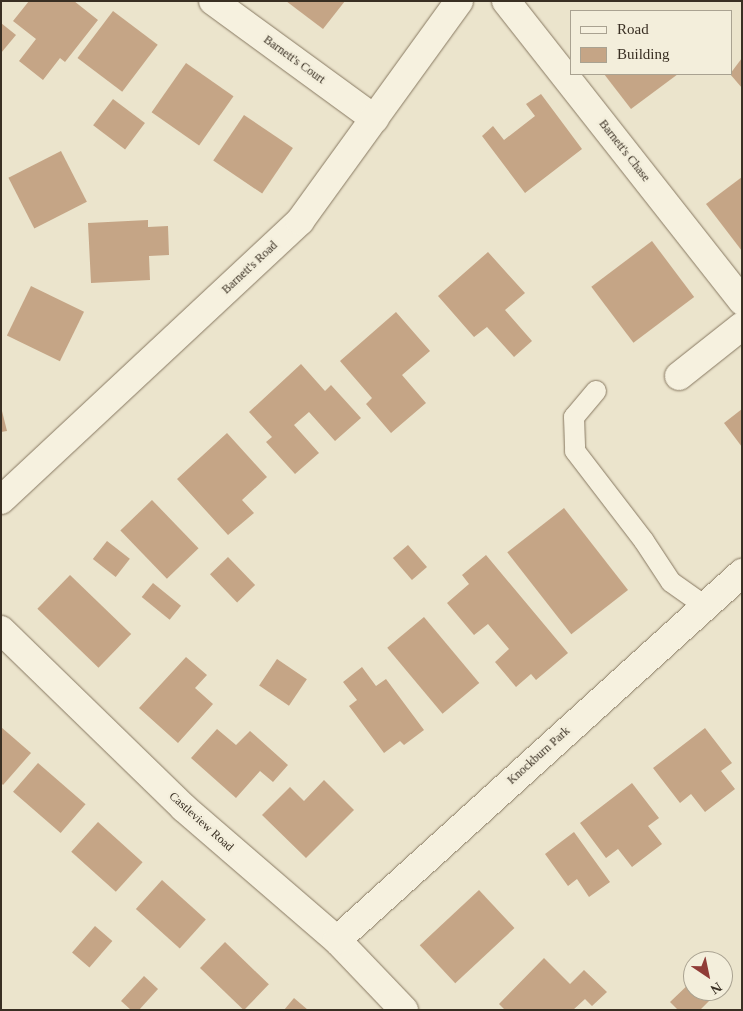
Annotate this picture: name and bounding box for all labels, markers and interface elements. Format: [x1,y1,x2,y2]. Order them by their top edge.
legend [570,10,733,75]
text: Road [617,21,649,37]
street label: Barnett's Court [260,33,328,87]
text: Building [617,46,670,62]
street label: Barnett's Chase [595,117,653,185]
street label: Barnett's Road [219,239,281,297]
street label: Knockburn Park [505,724,573,788]
street label: Castleview Road [166,789,236,855]
north arrow [683,951,733,1001]
text: N [708,979,724,997]

